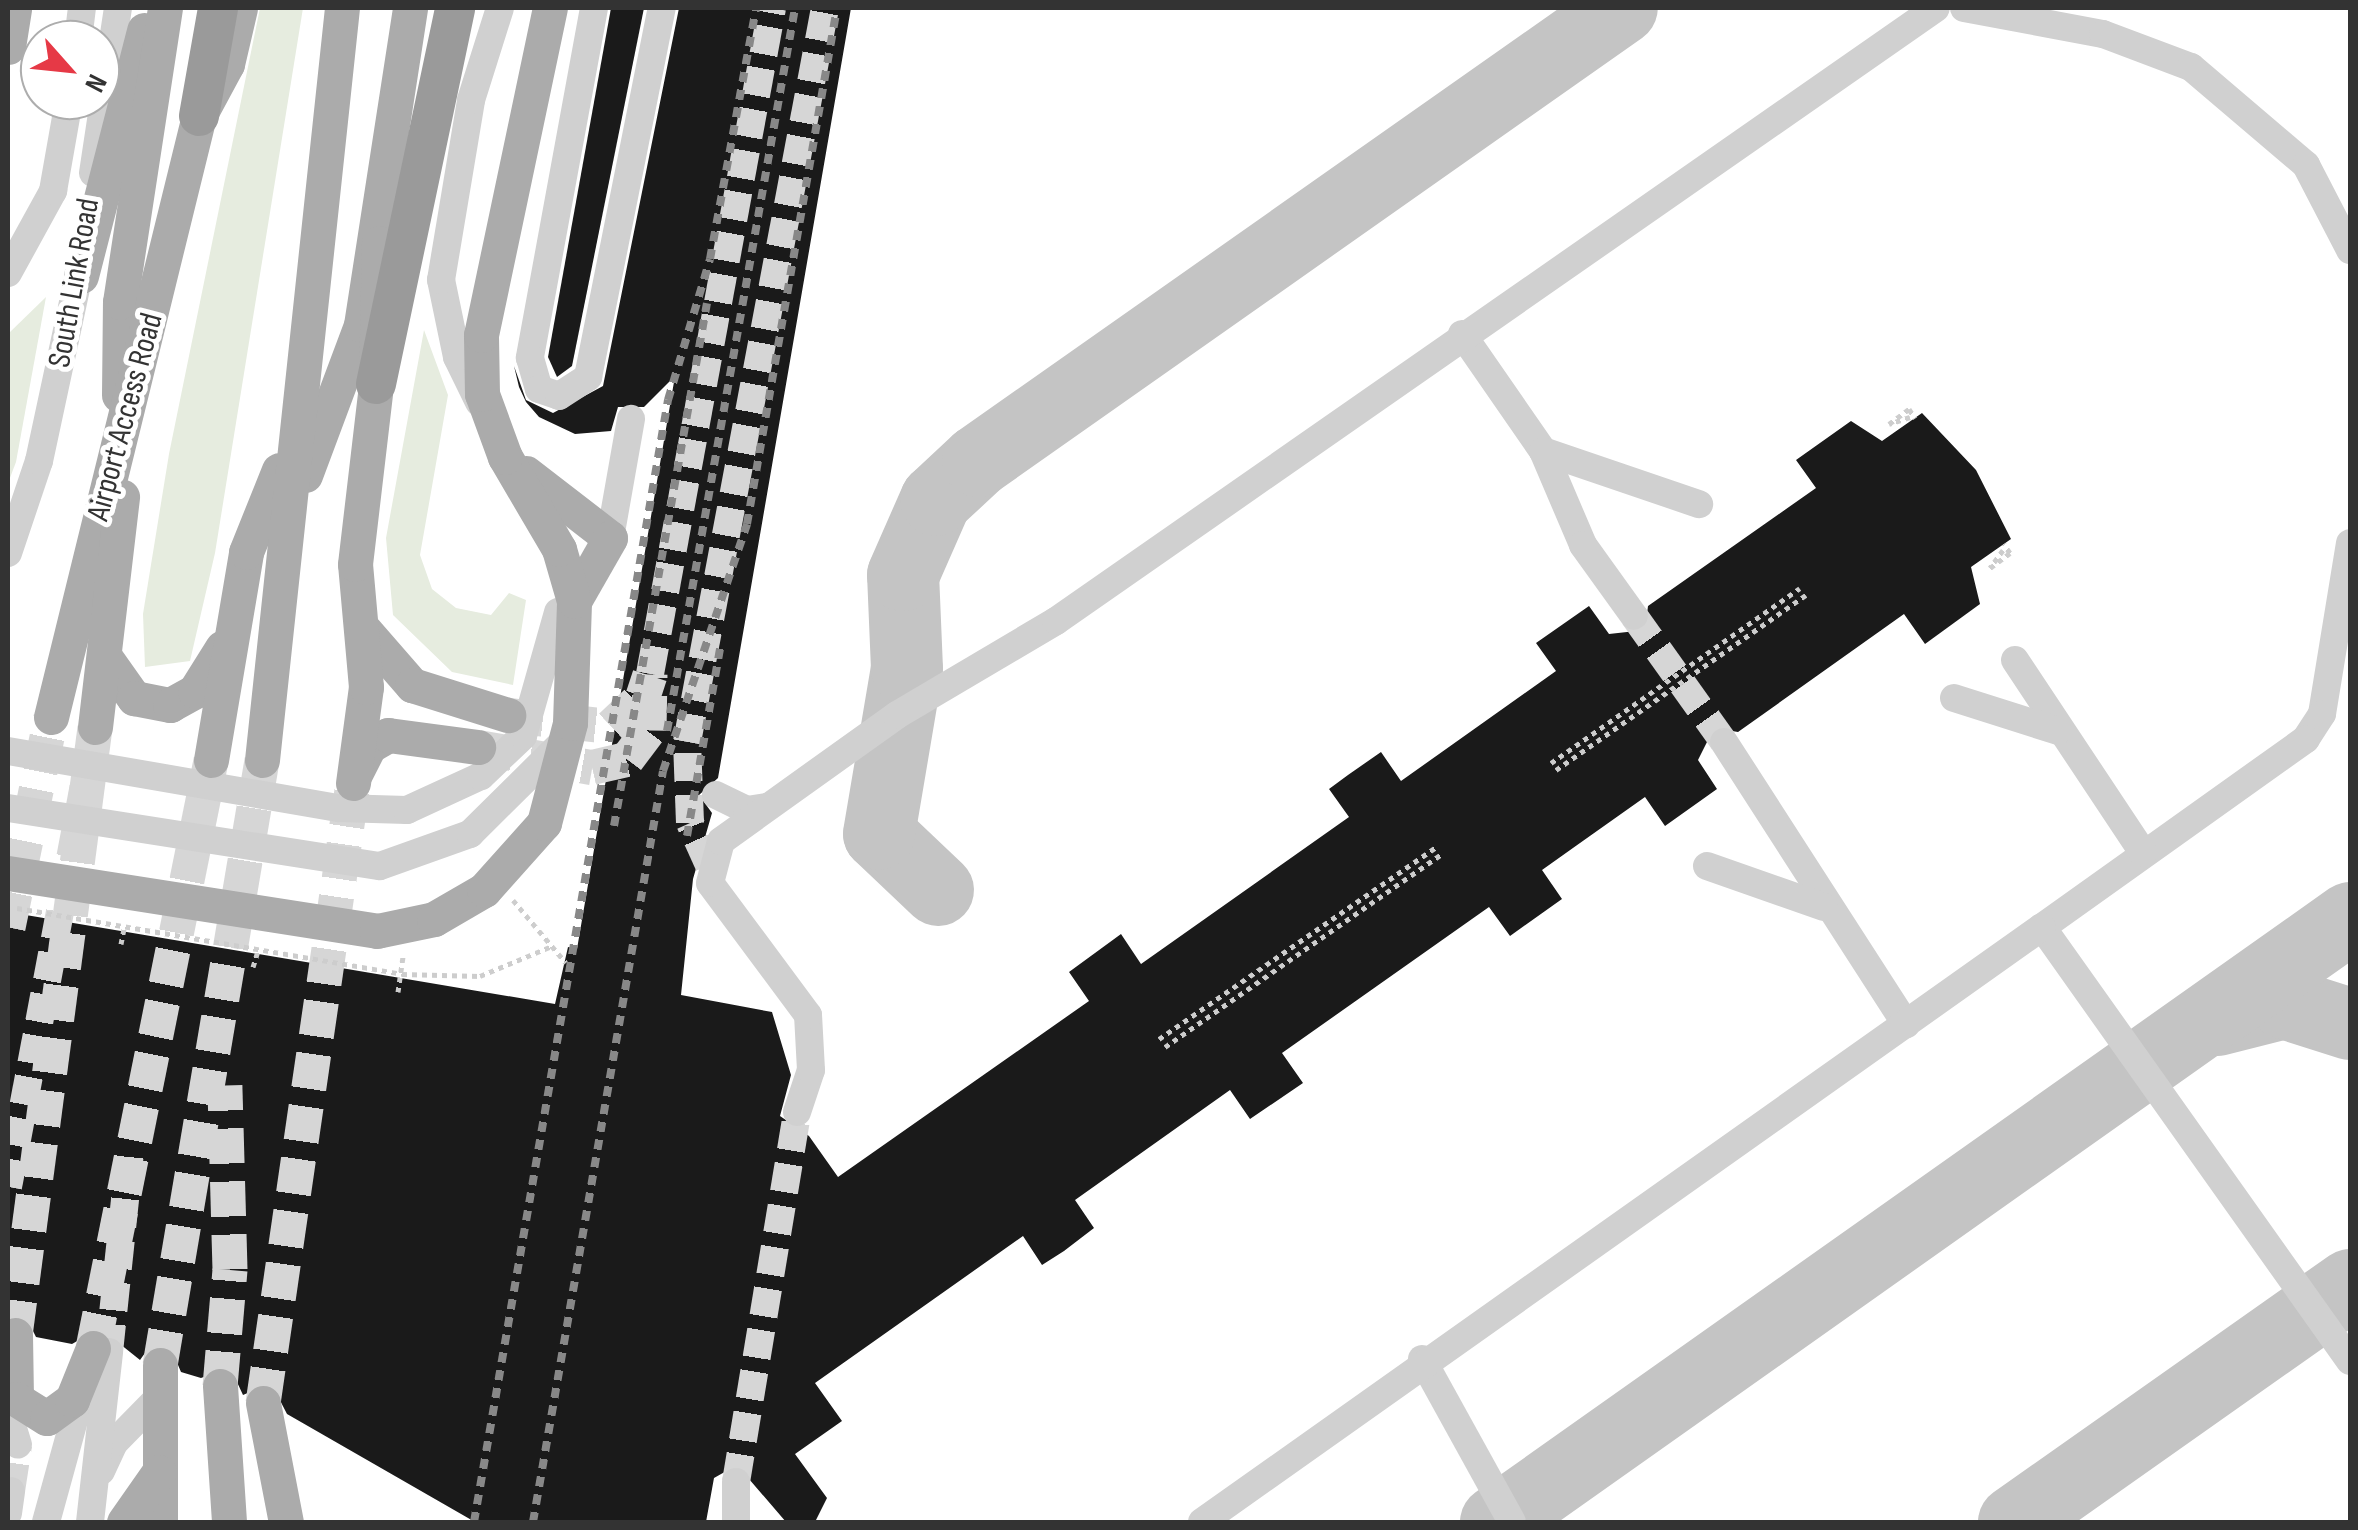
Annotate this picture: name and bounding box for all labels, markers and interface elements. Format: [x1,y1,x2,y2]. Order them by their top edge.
north arrow [20,20,120,120]
text: N [77,69,113,97]
street label: South Link Road [41,195,109,371]
street label: Airport Access Road [80,309,172,525]

